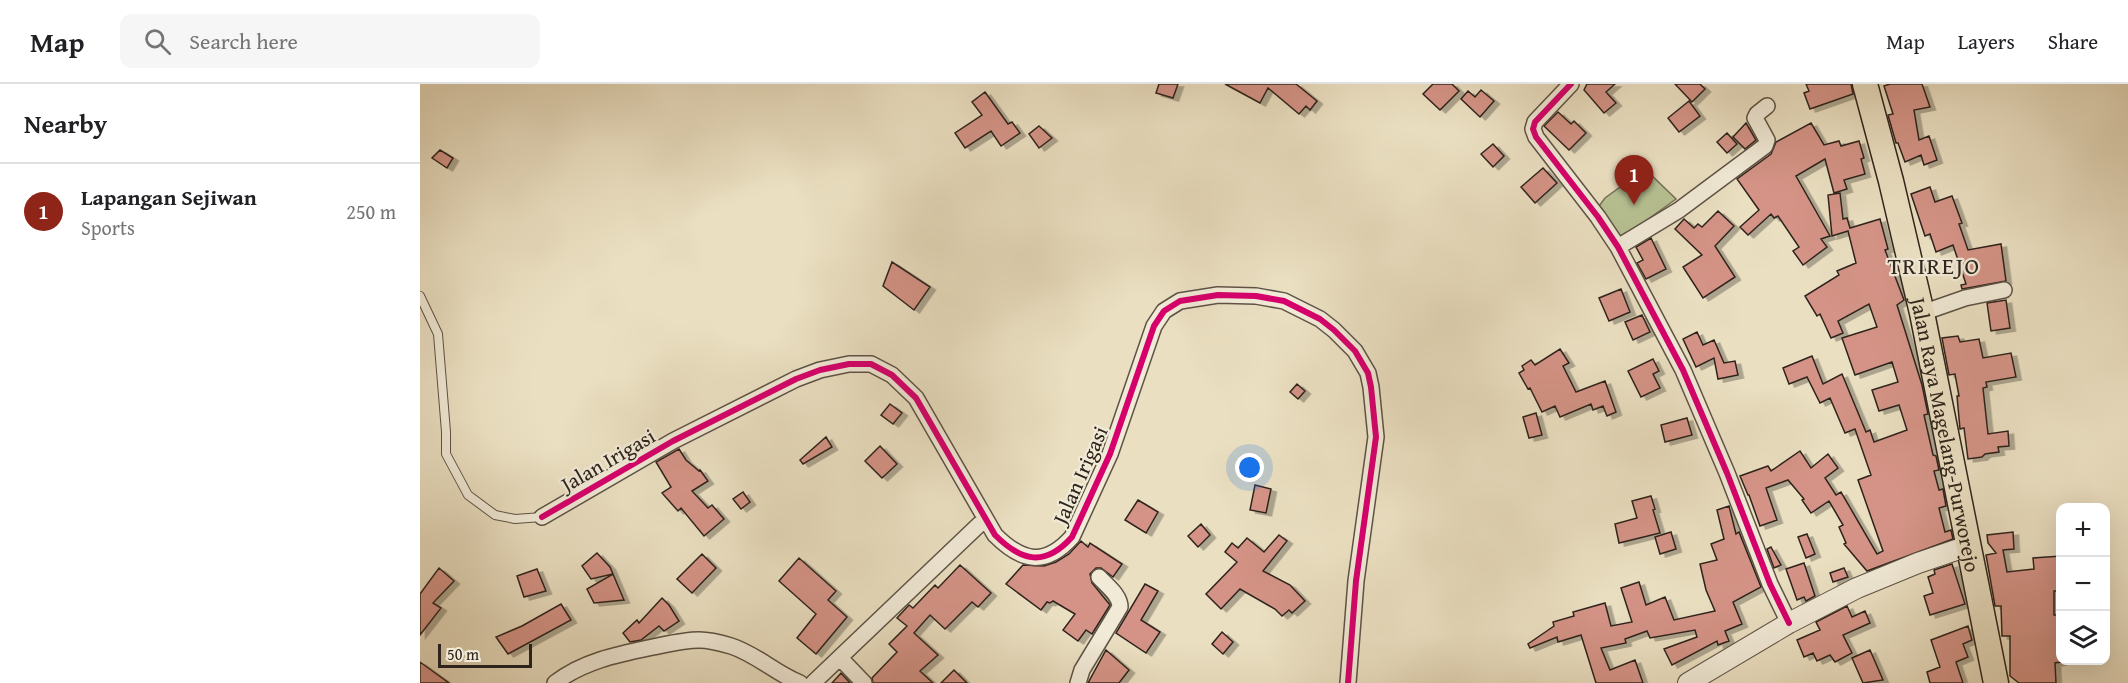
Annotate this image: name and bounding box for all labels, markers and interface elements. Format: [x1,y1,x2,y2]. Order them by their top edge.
search box [120,14,540,68]
text: Map [30,21,84,62]
icon: search [141,25,174,58]
text: Search here [189,25,298,57]
text: Map [1886,26,1925,57]
text: Layers [1958,26,2015,57]
text: Share [2048,26,2098,57]
text: Nearby [24,104,107,143]
pin: 1 [1614,156,1654,205]
text: Lapangan Sejiwan [81,181,257,213]
text: 1 [38,197,49,226]
text: 250 m [346,197,396,226]
text: Sports [81,213,135,242]
district label: TRIREJO [1887,248,1981,283]
street label: Jalan Raya Magelang-Purworejo [1903,291,1989,575]
street label: Jalan Irigasi [552,420,661,501]
street label: Jalan Irigasi [1043,421,1115,532]
your location [1235,453,1264,482]
map controls [2056,503,2110,665]
button: + [2056,503,2110,557]
button: − [2056,557,2110,611]
button: layers [2056,611,2110,665]
scale bar [438,641,532,668]
text: 50 m [447,642,479,666]

